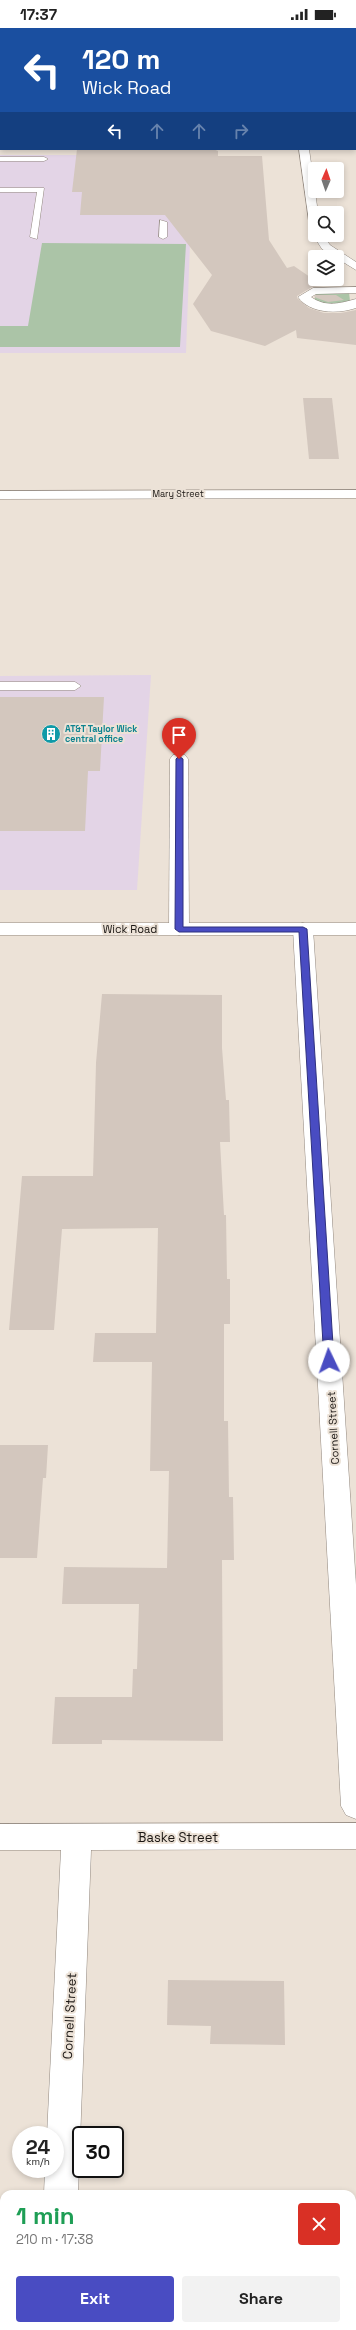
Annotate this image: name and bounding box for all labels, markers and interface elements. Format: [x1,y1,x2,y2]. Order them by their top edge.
text: 17:37 [20,5,57,24]
text: 120 m [82,41,160,77]
icon: left [16,44,68,96]
text: Wick Road [82,76,171,99]
icon: left [104,120,126,142]
icon: ahead [146,120,168,142]
icon: ahead [188,120,210,142]
icon: right [230,120,252,142]
north arrow [308,162,344,198]
map controls [308,162,344,286]
button: search [308,206,344,242]
button: layers [308,250,344,286]
street label: Mary Street [152,488,204,500]
pin [162,718,196,759]
building icon: AT&T Taylor Wick central office [40,723,62,745]
place label: AT&T Taylor Wick central office [65,723,137,745]
icon: arrive [168,724,190,746]
street label: Wick Road [103,922,157,936]
position arrow [308,1340,350,1382]
street label: Cornell Street [324,1391,342,1465]
street label: Baske Street [138,1829,218,1846]
street label: Cornell Street [59,1972,80,2060]
speed limit sign: 30 [72,2126,124,2178]
text: 24 [26,2134,50,2160]
text: km/h [26,2155,50,2168]
text: 1 min [16,2200,75,2231]
button: close [298,2203,340,2245]
text: 210 m · 17:38 [16,2231,93,2248]
button: Exit [16,2276,174,2322]
button: Share [182,2276,340,2322]

